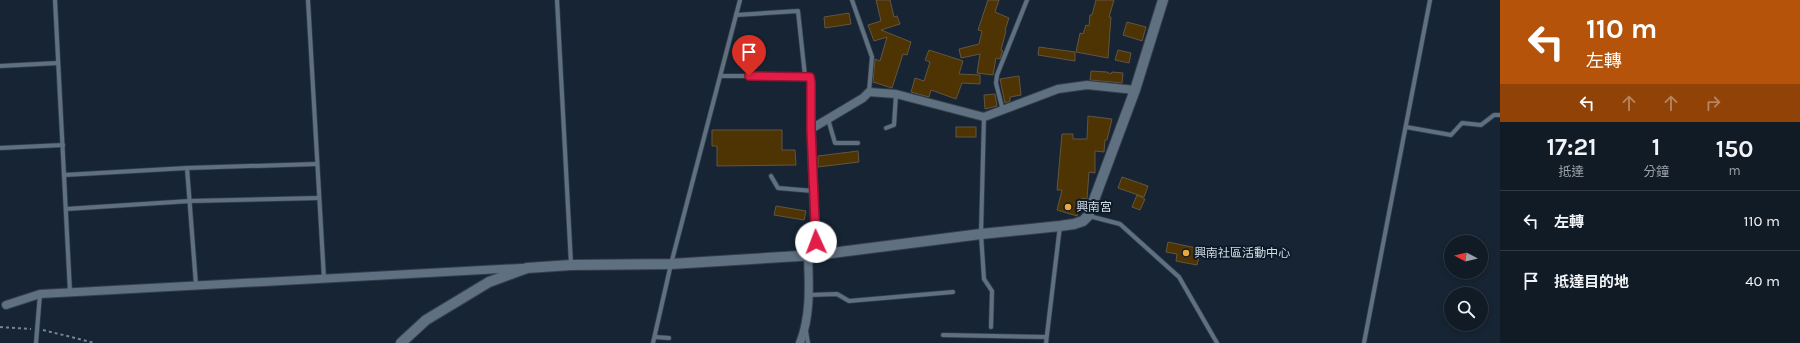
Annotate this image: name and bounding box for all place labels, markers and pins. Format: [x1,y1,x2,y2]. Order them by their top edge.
pin [732,35,766,76]
place label: 興南宮 [1076,200,1112,214]
marker: 興南宮 [1063,202,1073,212]
place label: 興南社區活動中心 [1194,246,1290,260]
marker: 興南社區活動中心 [1181,248,1191,258]

